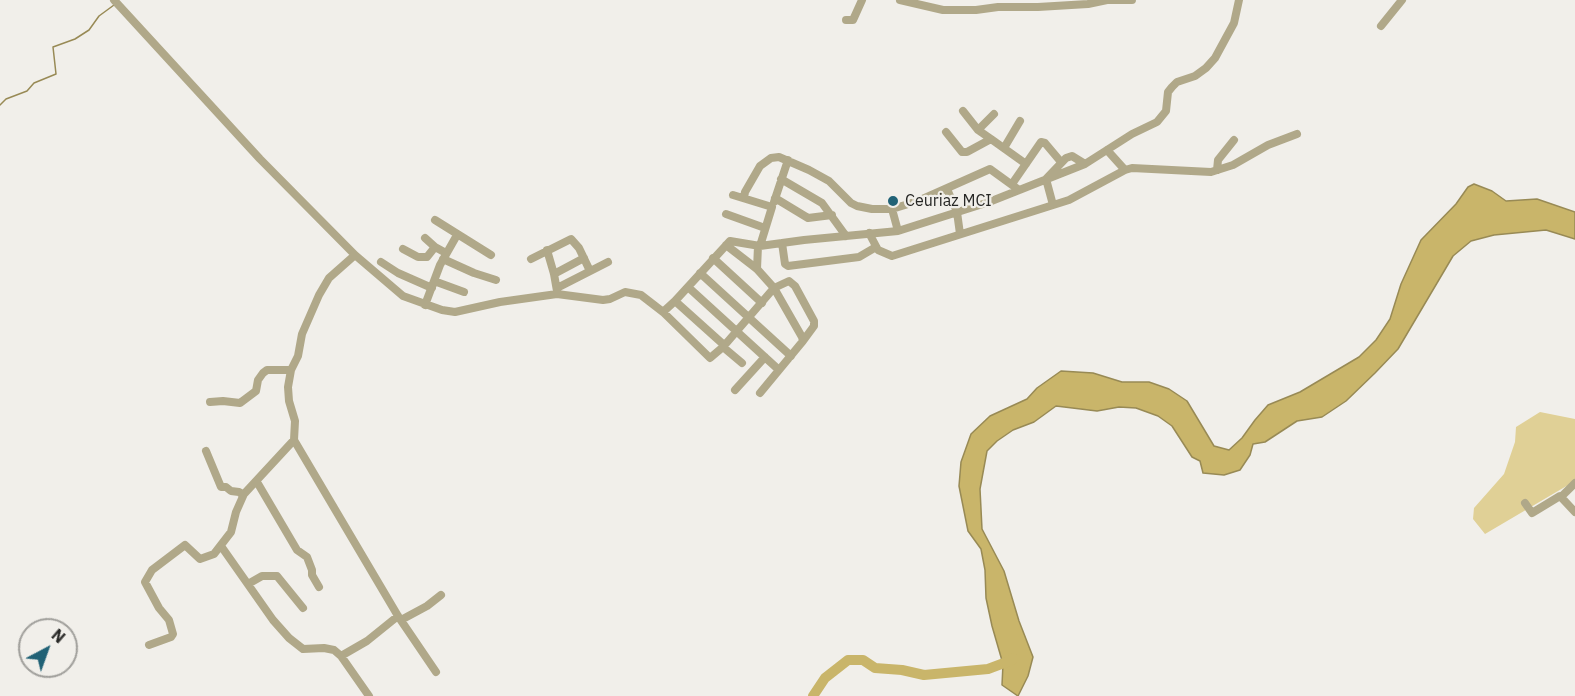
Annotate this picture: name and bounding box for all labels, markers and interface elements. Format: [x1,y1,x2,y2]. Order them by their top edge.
place label: Ceuriaz MCI [905,191,992,211]
marker: Ceuriaz MCI [886,194,900,208]
north arrow [18,618,78,678]
text: N [48,625,69,647]

